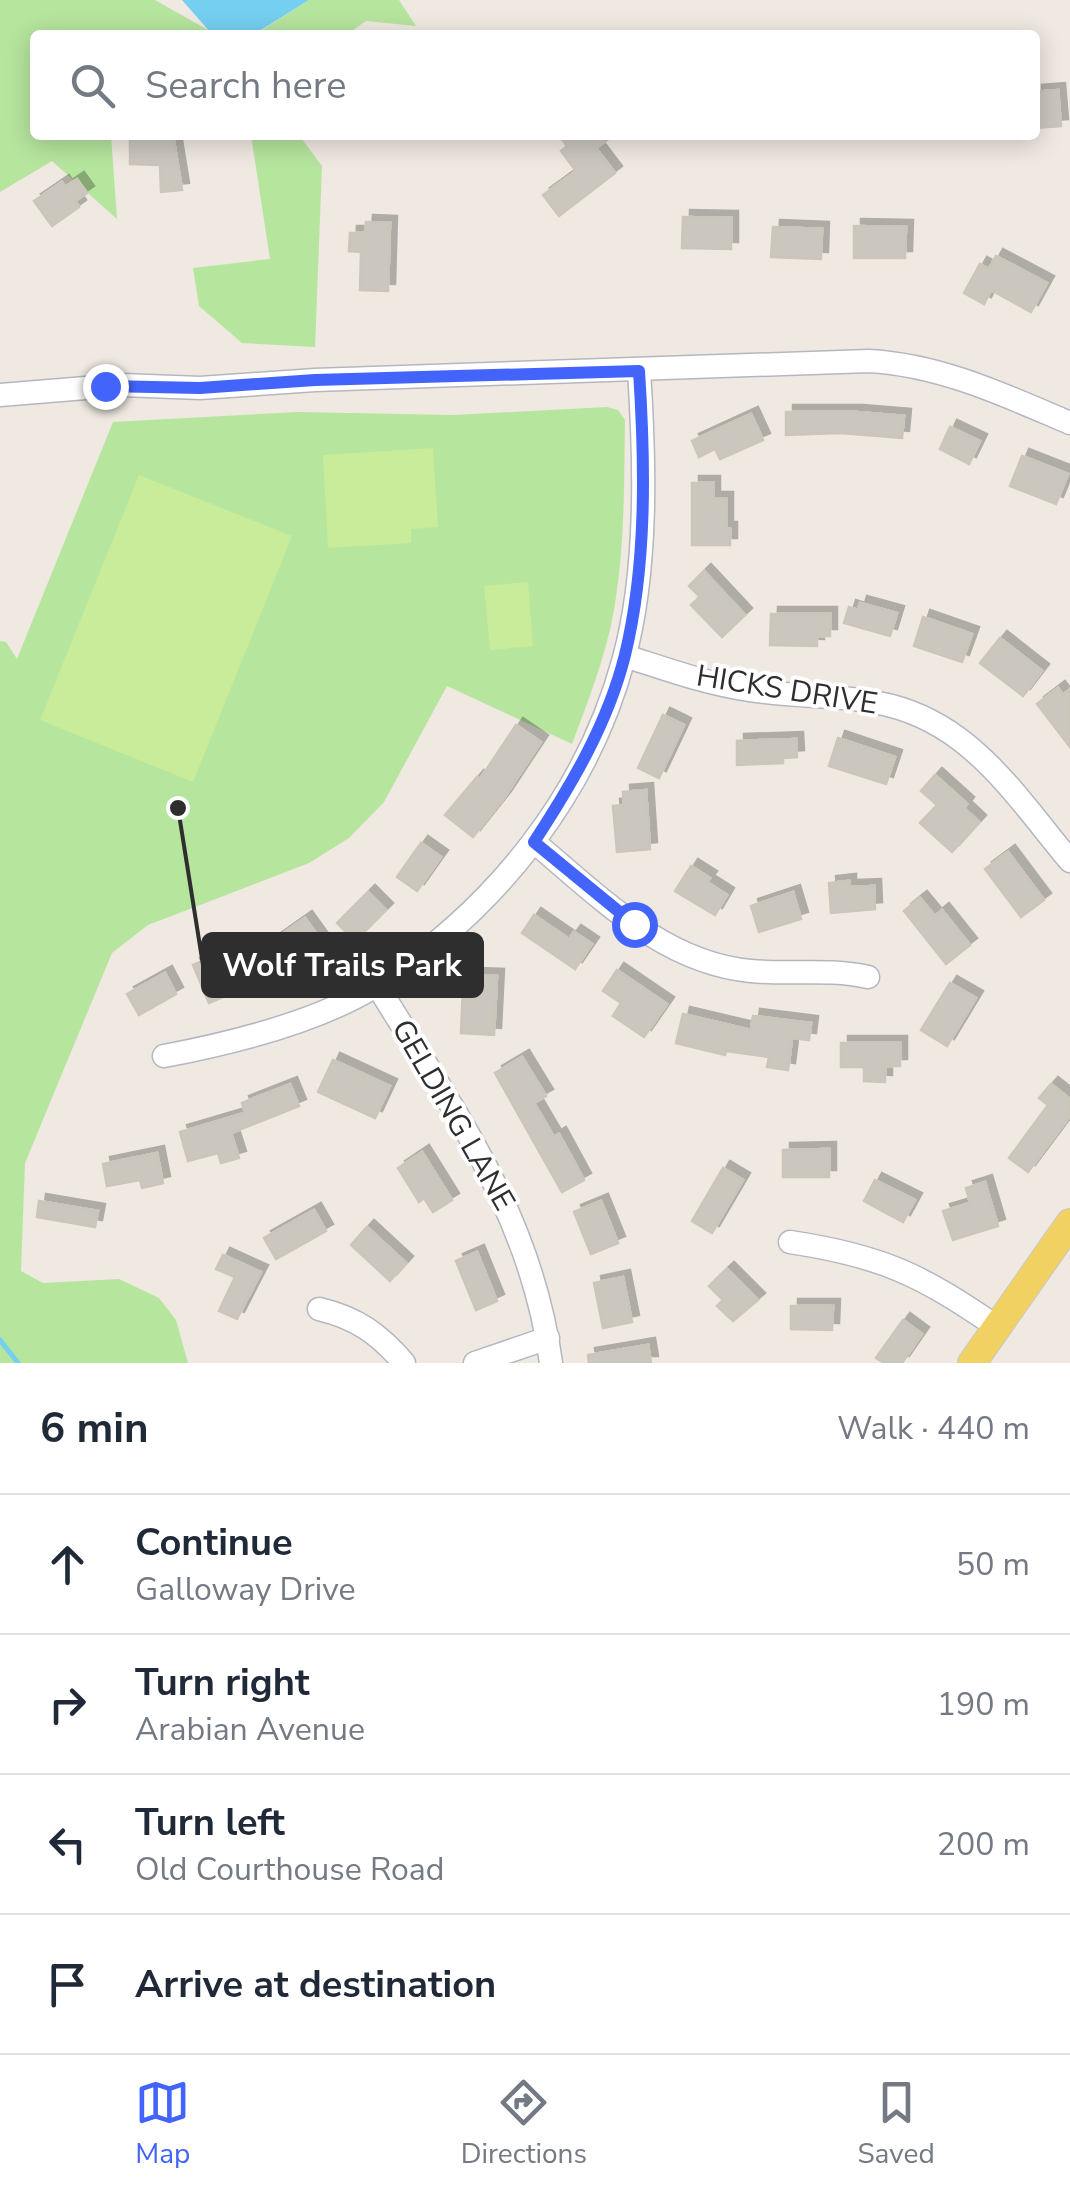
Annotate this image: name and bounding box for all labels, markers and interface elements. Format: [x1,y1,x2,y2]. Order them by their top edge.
search box [30,30,1040,140]
icon: search [65,58,120,113]
text: Search here [145,60,346,111]
route end [83,364,129,410]
street label: HICKS DRIVE [693,655,881,725]
route start [612,902,658,948]
callout: Wolf Trails Park [203,934,482,996]
text: Wolf Trails Park [222,944,462,987]
street label: GELDING LANE [382,1012,524,1218]
text: 6 min [40,1400,149,1457]
text: Walk · 440 m [837,1407,1030,1450]
text: Continue [135,1517,293,1568]
icon: ahead [40,1537,95,1592]
text: 50 m [956,1543,1030,1586]
text: Galloway Drive [135,1568,356,1611]
text: Turn right [135,1657,310,1708]
icon: right [40,1677,95,1732]
text: 190 m [937,1683,1030,1726]
text: Arabian Avenue [135,1708,365,1751]
text: Turn left [135,1797,285,1848]
icon: left [40,1817,95,1872]
text: 200 m [937,1823,1030,1866]
text: Old Courthouse Road [135,1848,444,1891]
icon: arrive [40,1957,95,2012]
text: Arrive at destination [135,1959,496,2010]
tab: Map [135,2075,190,2173]
tab: Directions [461,2075,587,2173]
tab: Saved [857,2075,935,2173]

